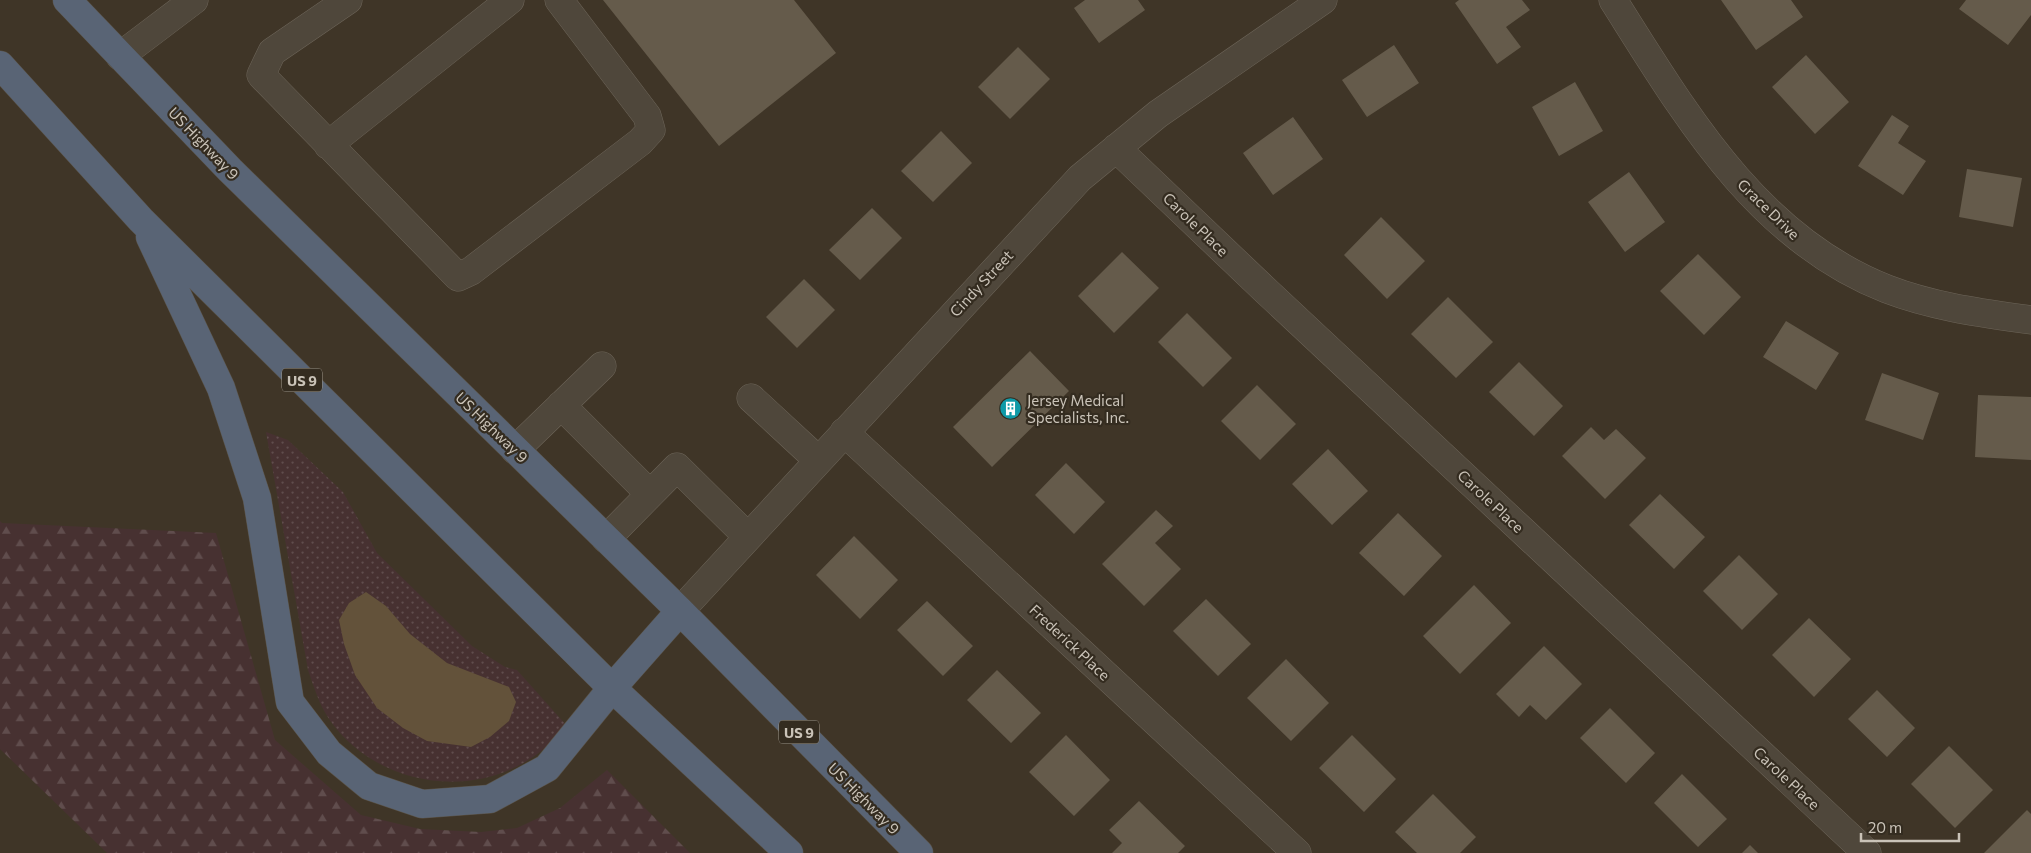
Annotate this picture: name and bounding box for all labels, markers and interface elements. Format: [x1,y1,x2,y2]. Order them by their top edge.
street label: US Highway 9 [165,103,243,183]
street label: Grace Drive [1734,175,1804,243]
street label: Carole Place [1160,188,1232,260]
street label: Cindy Street [946,246,1016,320]
road number: US 9 [282,368,322,392]
street label: US Highway 9 [452,388,532,466]
place label: Jersey Medical Specialists, Inc. [1027,391,1129,426]
building icon: Jersey Medical Specialists, Inc. [999,397,1023,421]
street label: Carole Place [1454,466,1528,536]
street label: Frederick Place [1026,600,1114,684]
road number: US 9 [779,720,819,744]
street label: Carole Place [1750,743,1824,813]
street label: US Highway 9 [825,759,903,837]
scale bar [1861,810,1958,842]
text: 20 m [1868,818,1902,836]

